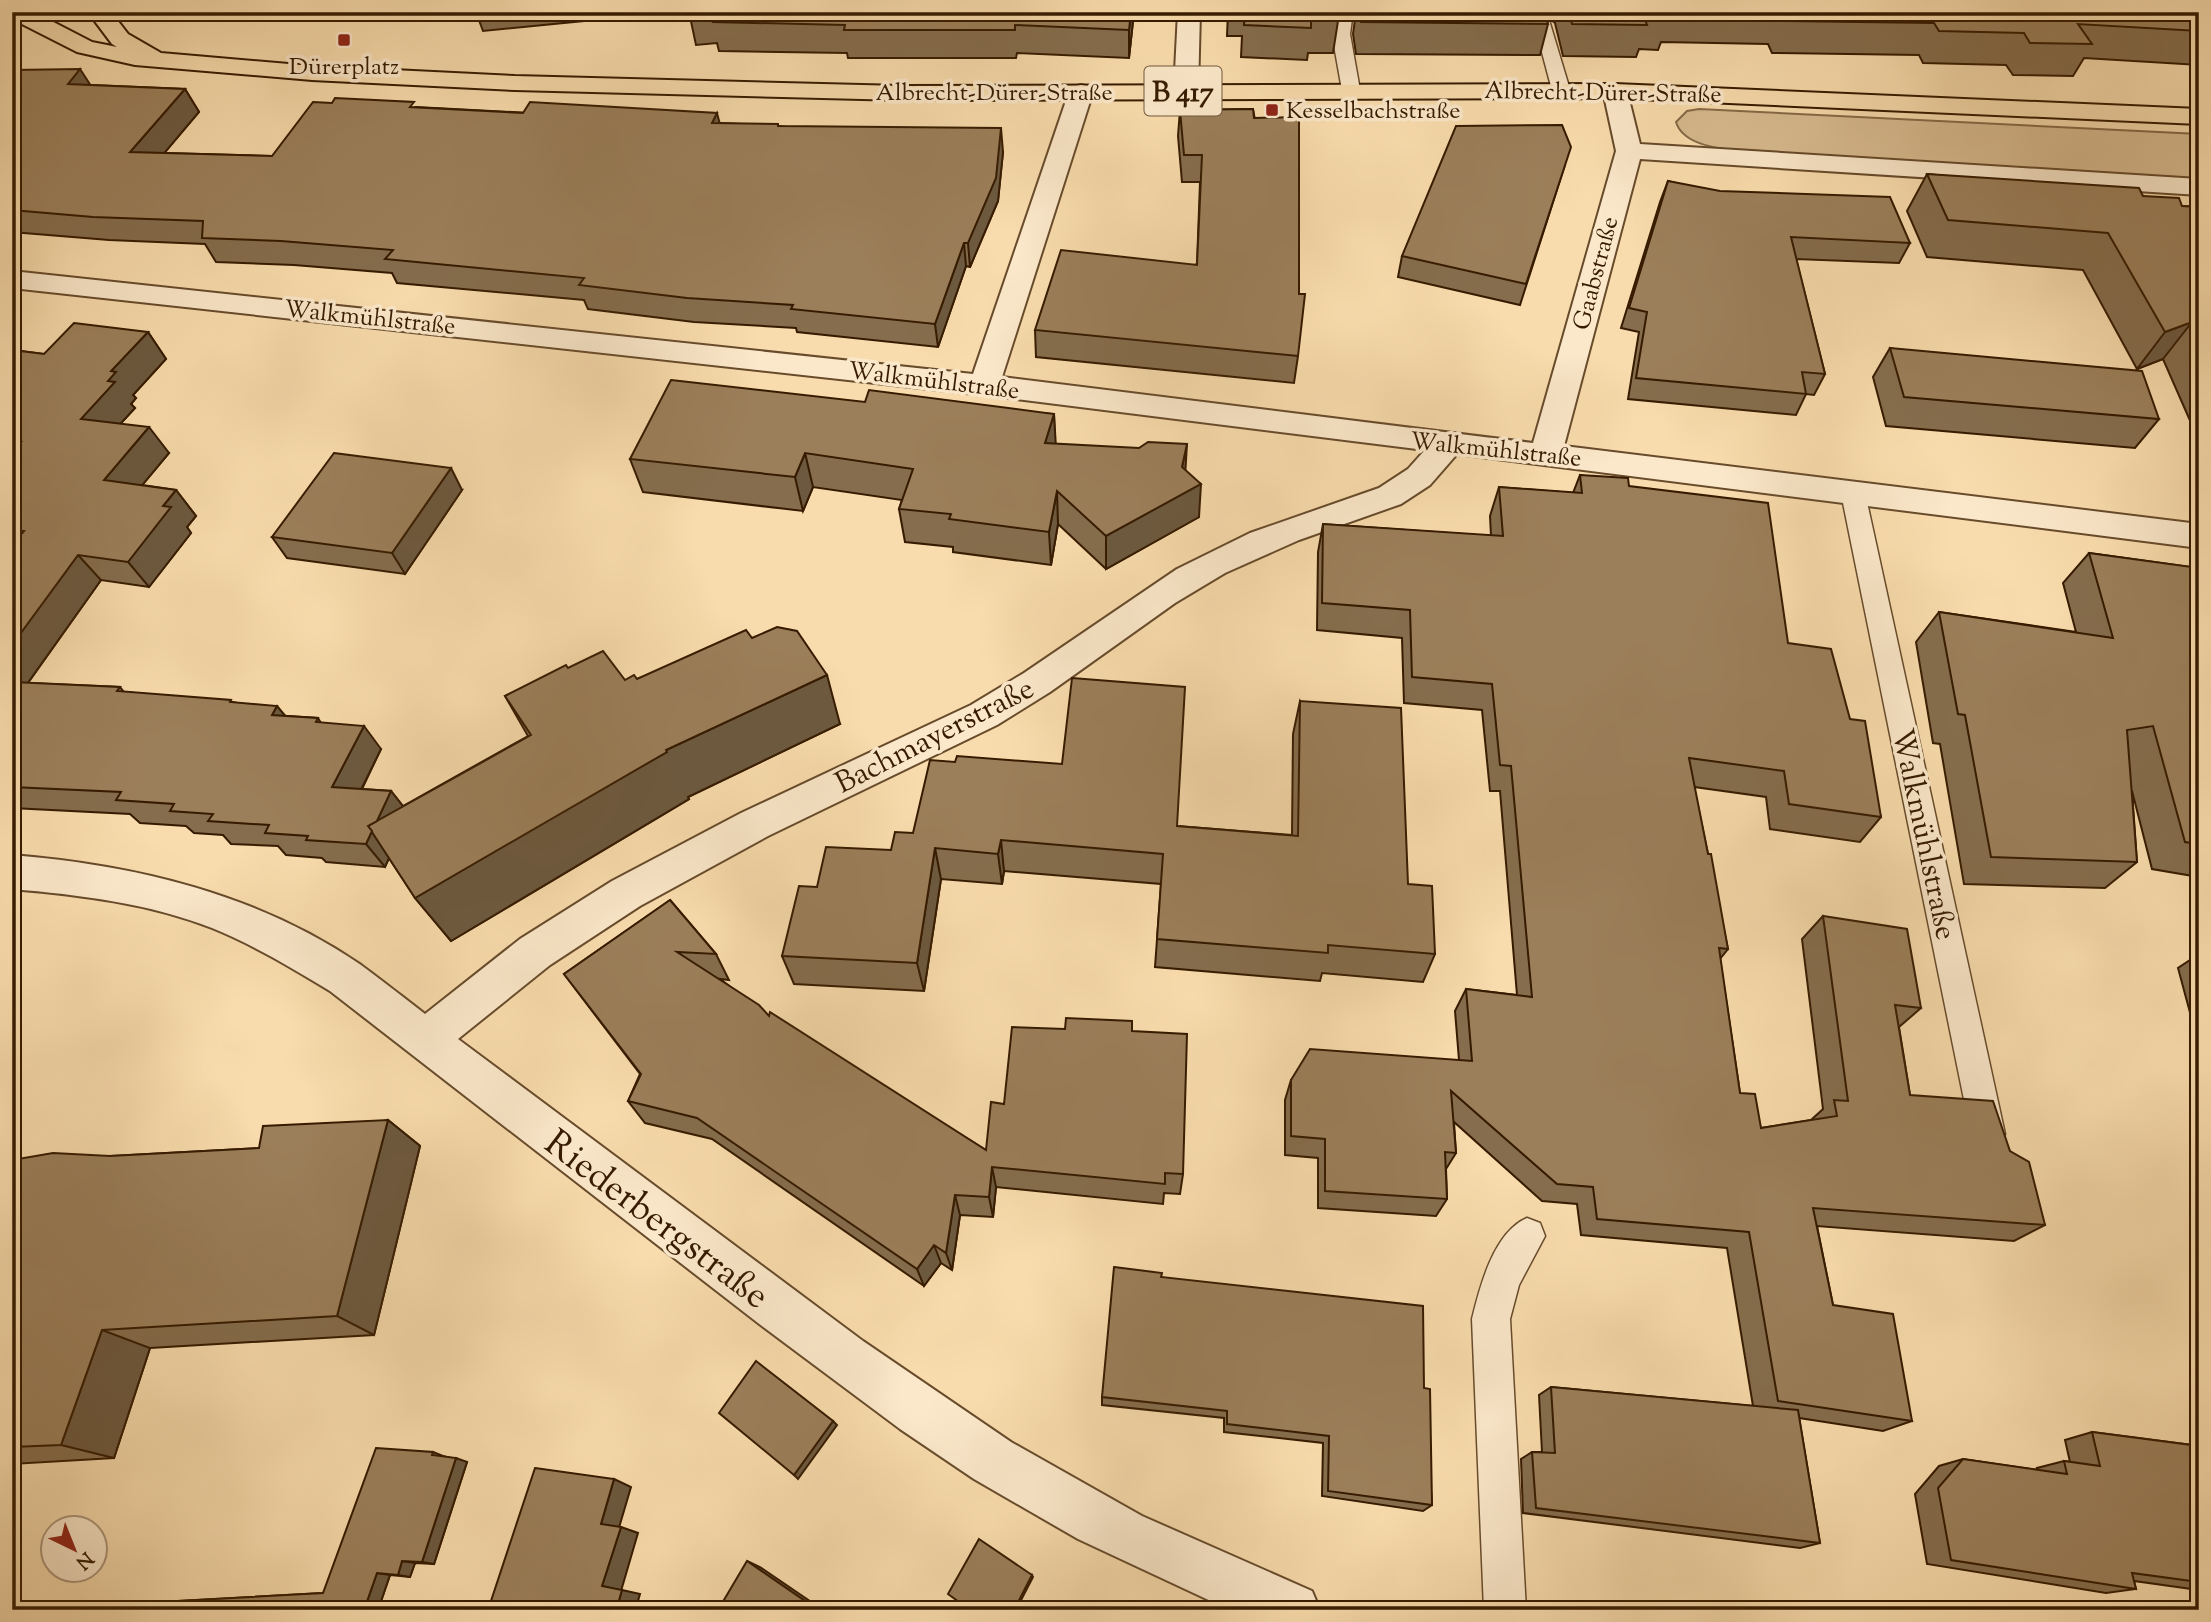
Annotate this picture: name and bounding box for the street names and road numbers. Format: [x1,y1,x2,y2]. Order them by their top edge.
road number: B 417 [1144,66,1222,116]
street label: Albrecht-Dürer-Straße [1484,75,1722,113]
street label: Albrecht-Dürer-Straße [875,77,1113,111]
street label: Gaabstraße [1565,213,1628,334]
street label: Walkmühlstraße [282,293,457,345]
street label: Walkmühlstraße [846,355,1021,409]
street label: Walkmühlstraße [1408,425,1583,477]
street label: Bachmayerstraße [828,669,1042,806]
street label: Walkmühlstraße [1879,725,1966,944]
street label: Riederbergstraße [532,1118,780,1324]

